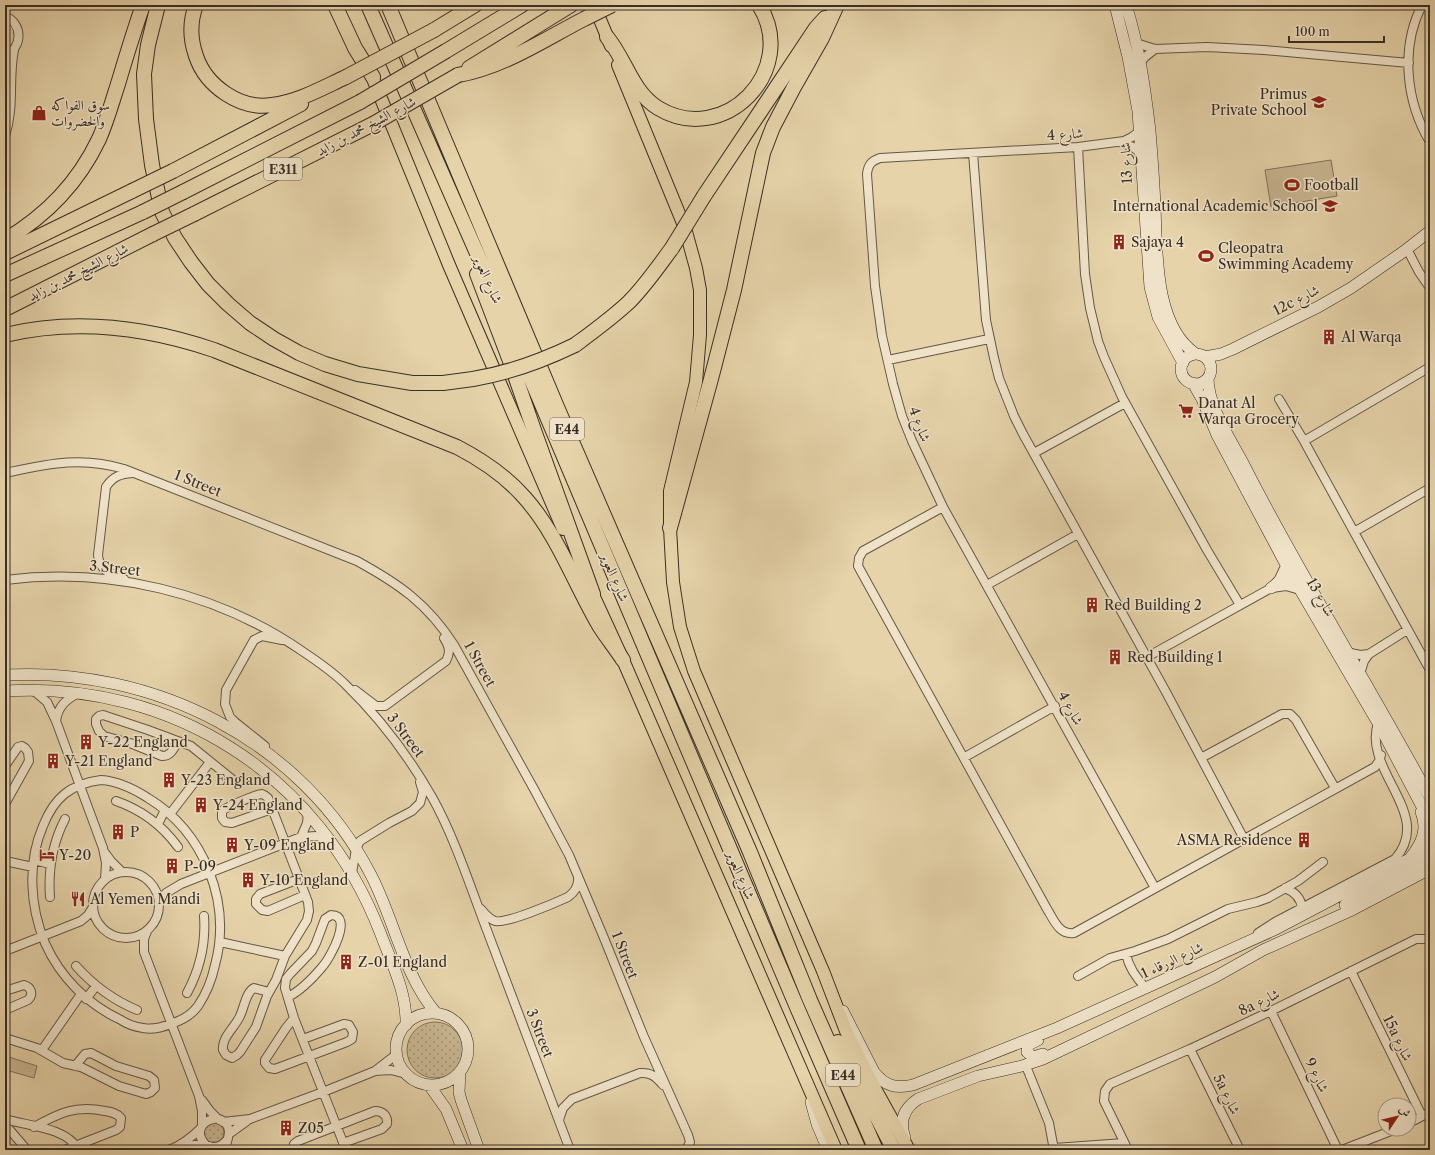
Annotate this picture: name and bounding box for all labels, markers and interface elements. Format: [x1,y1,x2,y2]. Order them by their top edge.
scale bar [1289,18,1384,44]
text: 100 m [1295,24,1330,39]
place label: Primus Private School [1211,85,1307,119]
street label: شارع الشيخ محمد بن زايد [313,92,421,163]
school or university icon: Primus Private School [1310,93,1328,111]
place label: سوق الفواكه والخضروات [51,96,110,131]
shop icon: سوق الفواكه والخضروات [30,104,48,122]
street label: شارع 4 [1046,124,1084,147]
street label: شارع 13 [1116,142,1139,184]
road number: E311 [264,158,302,180]
sports icon: Football [1283,176,1301,194]
place label: Football [1304,176,1359,194]
place label: International Academic School [1112,197,1318,215]
school or university icon: International Academic School [1321,197,1339,215]
building icon: Sajaya 4 [1110,233,1128,251]
place label: Sajaya 4 [1131,233,1184,251]
street label: شارع الشيخ محمد بن زايد [25,239,133,309]
place label: Cleopatra Swimming Academy [1218,239,1354,273]
sports icon: Cleopatra Swimming Academy [1197,247,1215,265]
street label: شارع العوير [466,250,507,307]
street label: 12c شارع [1270,281,1323,322]
building icon: Al Warqa [1320,328,1338,346]
place label: Al Warqa [1340,328,1402,346]
place label: Danat Al Warqa Grocery [1197,394,1299,428]
supermarket icon: Danat Al Warqa Grocery [1177,402,1195,420]
street label: شارع 4 [902,404,935,445]
road number: E44 [550,418,584,440]
street label: 1 Street [172,465,224,501]
street label: شارع العوير [593,548,633,605]
street label: 3 Street [89,556,141,580]
street label: شارع 13 [1300,574,1339,621]
building icon: Red Building 2 [1083,596,1101,614]
place label: Red Building 2 [1104,596,1202,614]
street label: 1 Street [460,638,500,690]
building icon: Red Building 1 [1106,648,1124,666]
place label: Red Building 1 [1127,648,1223,666]
street label: شارع 4 [1052,688,1088,730]
street label: 3 Street [383,709,429,761]
building icon: Y-22 England [77,733,95,751]
place label: Y-22 England [97,733,188,751]
building icon: Y-21 England [44,752,62,770]
place label: Y-21 England [64,752,153,770]
building icon: Y-23 England [160,771,178,789]
place label: Y-23 England [180,771,271,789]
building icon: Y-24 England [192,796,210,814]
place label: Y-24 England [212,796,303,814]
building icon: P [109,823,127,841]
place label: P [130,823,139,841]
place label: ASMA Residence [1176,831,1292,849]
building icon: ASMA Residence [1295,831,1313,849]
building icon: Y-09 England [223,836,241,854]
place label: Y-09 England [243,836,335,854]
hotel icon: Y-20 [38,846,56,864]
place label: Y-20 [58,846,91,864]
street label: شارع العوير [719,846,759,903]
building icon: P-09 [163,857,181,875]
place label: P-09 [184,857,216,875]
building icon: Y-10 England [239,871,257,889]
place label: Y-10 England [259,871,349,889]
restaurant icon: Al Yemen Mandi [69,890,87,908]
place label: Al Yemen Mandi [89,890,200,908]
street label: 1 Street [608,929,642,981]
street label: شارع الورقاء 1 [1138,938,1207,985]
building icon: Z-01 England [337,953,355,971]
place label: Z-01 England [358,953,447,971]
street label: 8a شارع [1235,984,1284,1022]
street label: 3 Street [522,1006,558,1060]
street label: 15a شارع [1377,1012,1417,1065]
street label: شارع 9 [1298,1055,1333,1097]
road number: E44 [826,1064,860,1086]
street label: 5a شارع [1207,1071,1245,1119]
north arrow [1377,1097,1417,1137]
text: ش [1396,1103,1414,1120]
building icon: Z05 [277,1119,295,1137]
place label: Z05 [298,1119,324,1137]

